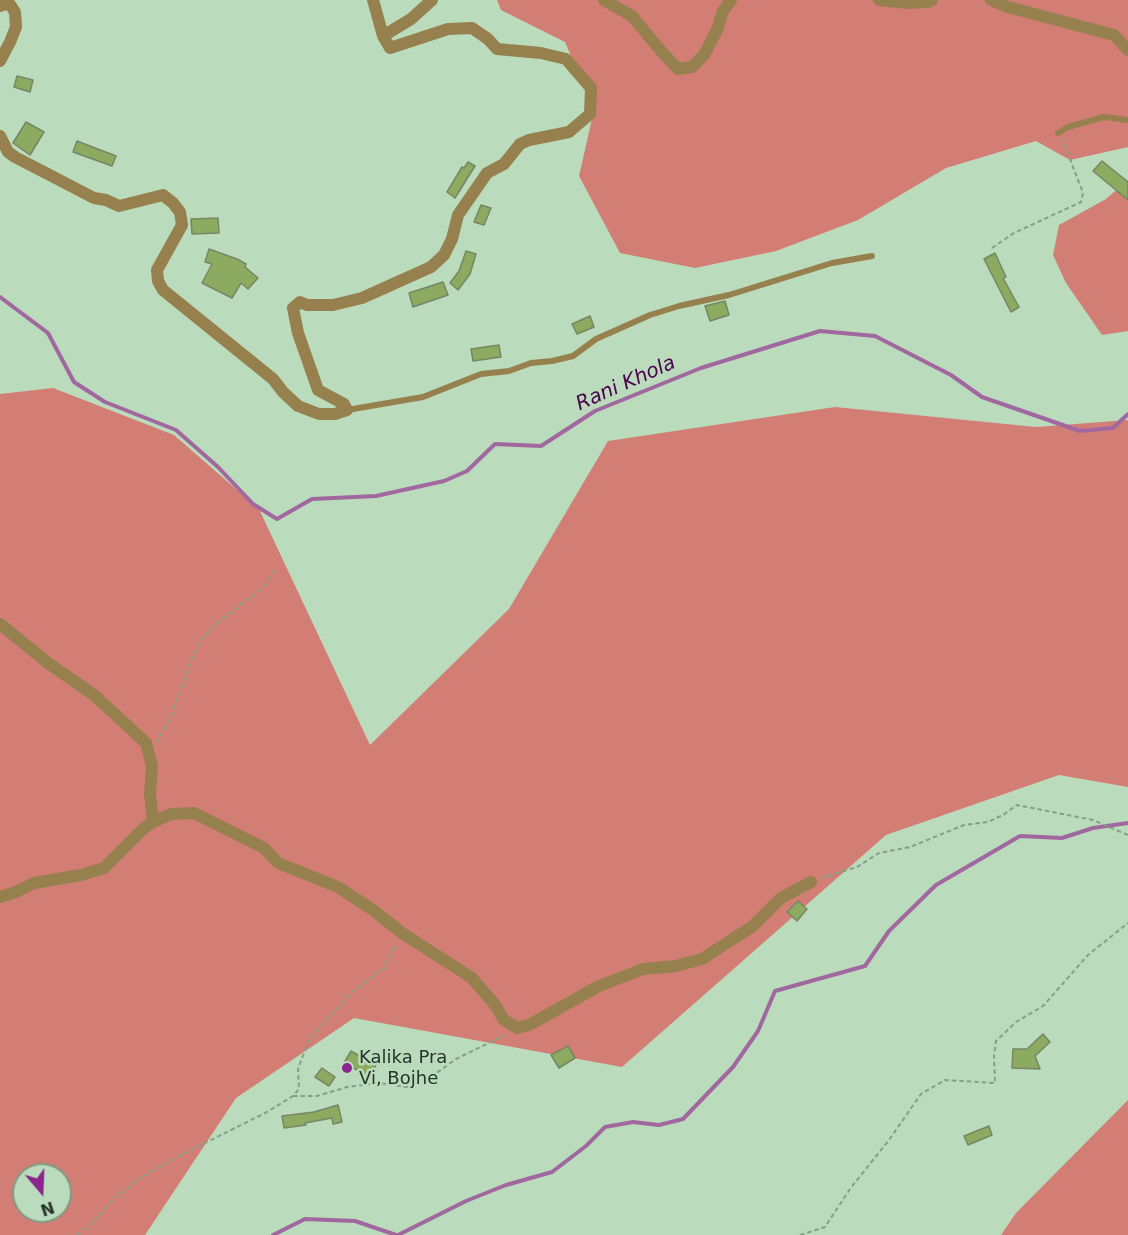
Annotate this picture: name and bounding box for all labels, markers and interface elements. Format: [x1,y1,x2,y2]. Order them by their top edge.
water label: Rani Khola [572,351,680,417]
place label: Kalika Pra Vi, Bojhe [359,1047,447,1090]
marker: Kalika Pra Vi, Bojhe [340,1061,354,1075]
north arrow [12,1163,72,1223]
text: N [38,1197,57,1220]

